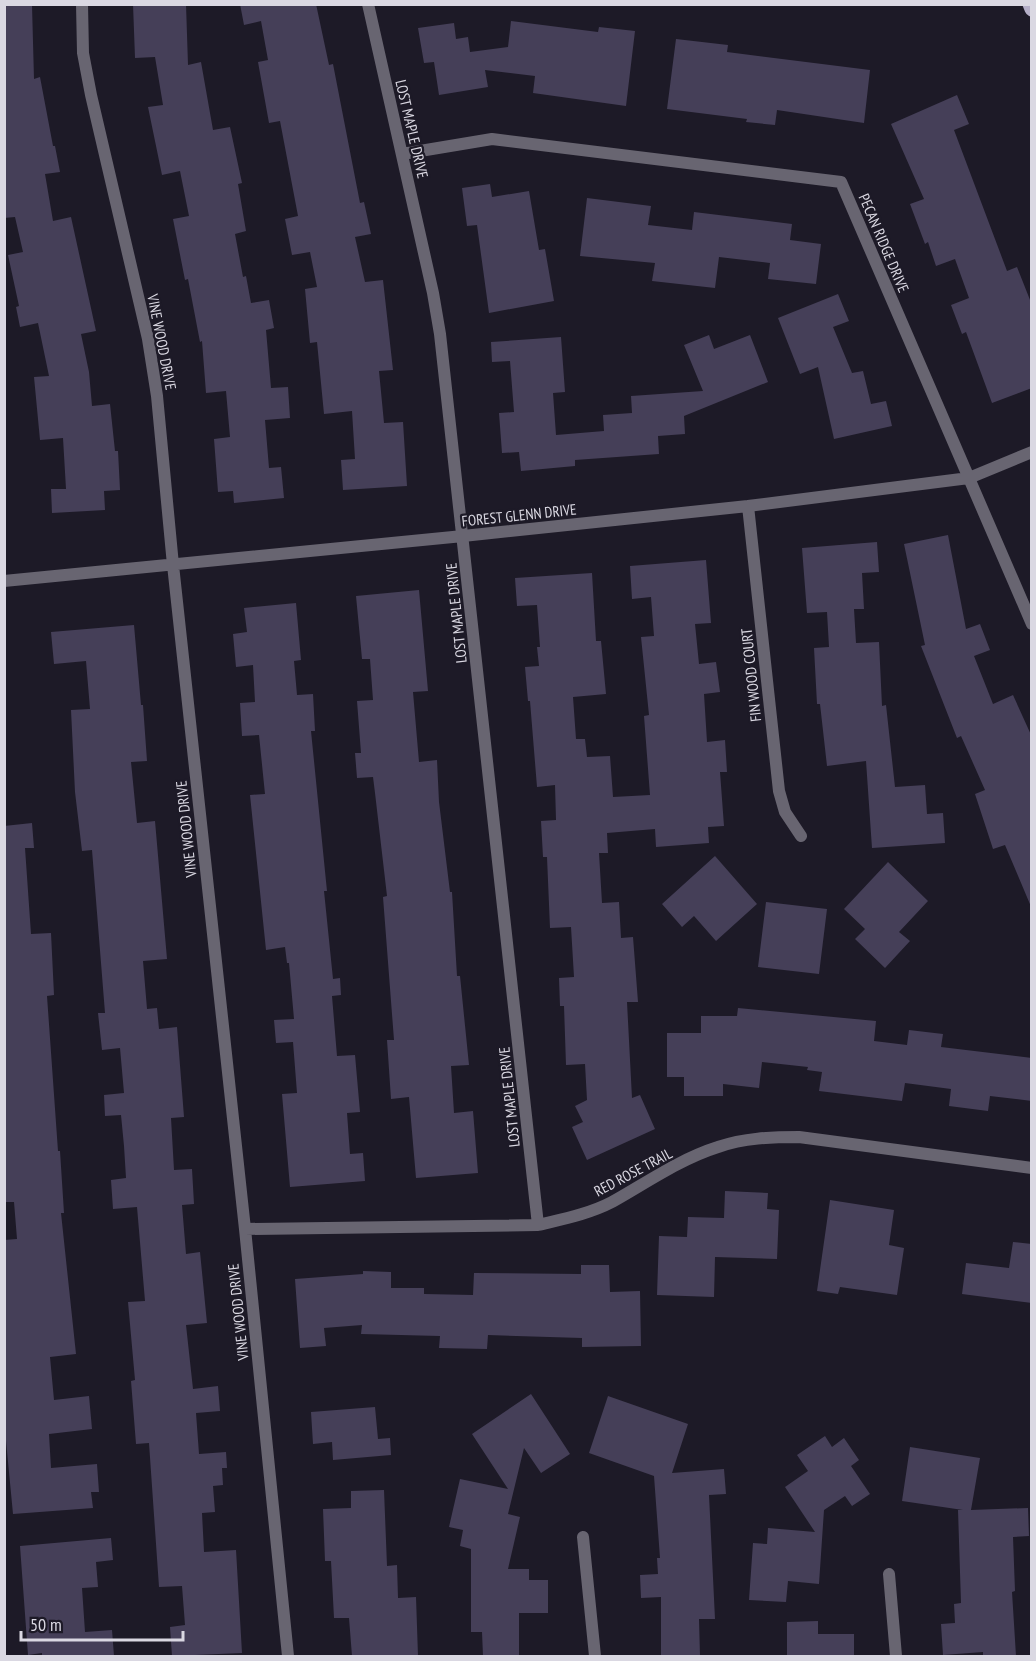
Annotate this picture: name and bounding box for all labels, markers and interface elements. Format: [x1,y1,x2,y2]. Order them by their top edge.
street label: LOST MAPLE DRIVE [391,78,433,180]
street label: PECAN RIDGE DRIVE [855,191,913,295]
street label: VINE WOOD DRIVE [143,292,181,392]
street label: FOREST GLENN DRIVE [461,500,577,530]
street label: LOST MAPLE DRIVE [441,562,471,664]
street label: FIN WOOD COURT [737,627,765,723]
street label: VINE WOOD DRIVE [171,780,201,879]
street label: LOST MAPLE DRIVE [494,1046,524,1148]
street label: RED ROSE TRAIL [591,1143,676,1201]
street label: VINE WOOD DRIVE [223,1263,253,1362]
scale bar [21,1604,183,1642]
text: 50 m [30,1613,62,1636]

